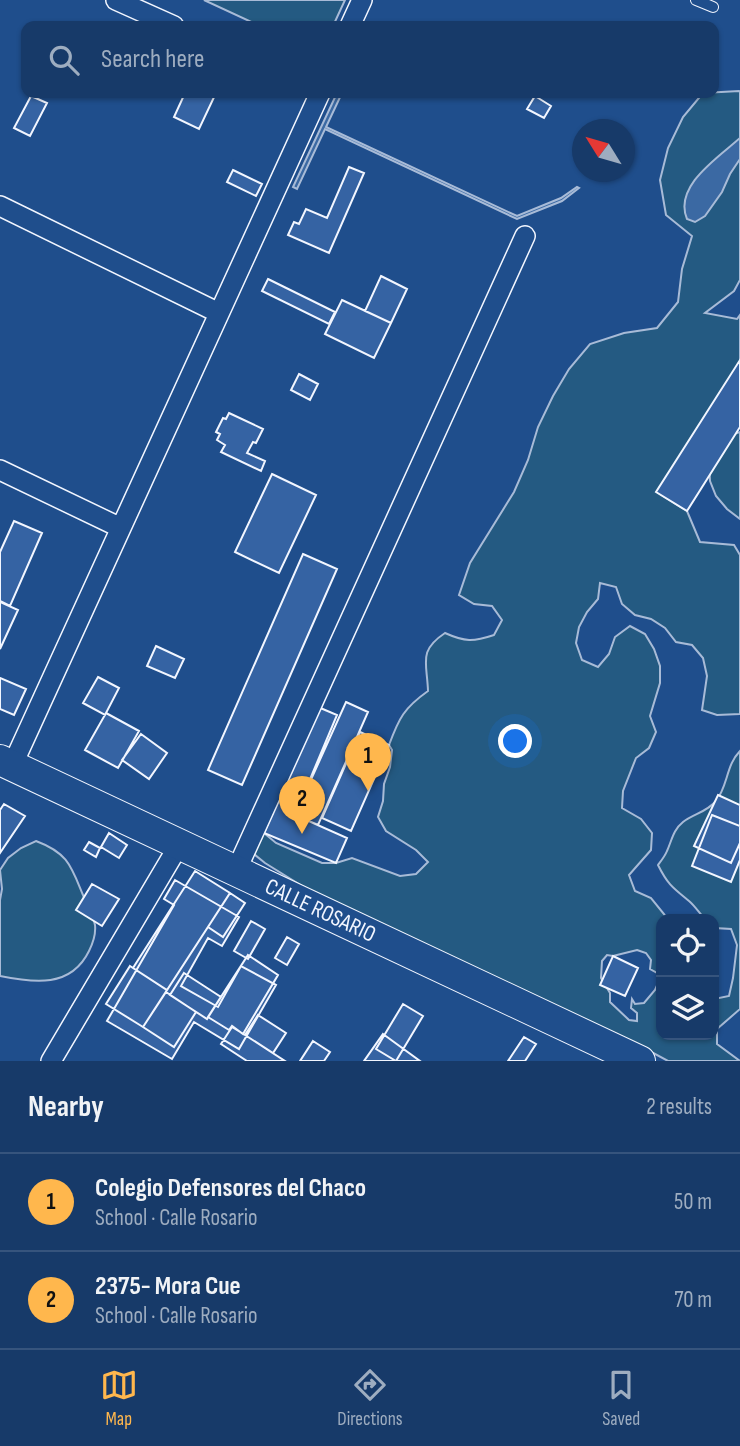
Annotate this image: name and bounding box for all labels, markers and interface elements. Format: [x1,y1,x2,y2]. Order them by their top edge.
search box [21,21,719,98]
icon: search [45,41,83,79]
text: Search here [101,44,204,75]
north arrow [572,119,635,182]
your location [498,724,532,758]
pin: 1 [345,733,391,791]
pin: 2 [279,776,325,834]
street label: CALLE ROSARIO [260,873,380,949]
map controls [656,914,719,1040]
button: locate [656,914,719,977]
button: layers [656,977,719,1040]
text: Nearby [28,1089,104,1125]
text: 2 results [646,1093,712,1121]
text: Colegio Defensores del Chaco [95,1173,366,1204]
text: 1 [46,1188,56,1216]
text: 50 m [674,1188,712,1216]
text: School · Calle Rosario [95,1204,258,1232]
text: 2375- Mora Cue [95,1271,241,1302]
text: 2 [46,1286,56,1314]
text: 70 m [674,1286,712,1314]
text: School · Calle Rosario [95,1302,258,1330]
tab: Map [100,1366,138,1431]
tab: Directions [337,1366,403,1431]
tab: Saved [602,1366,640,1431]

